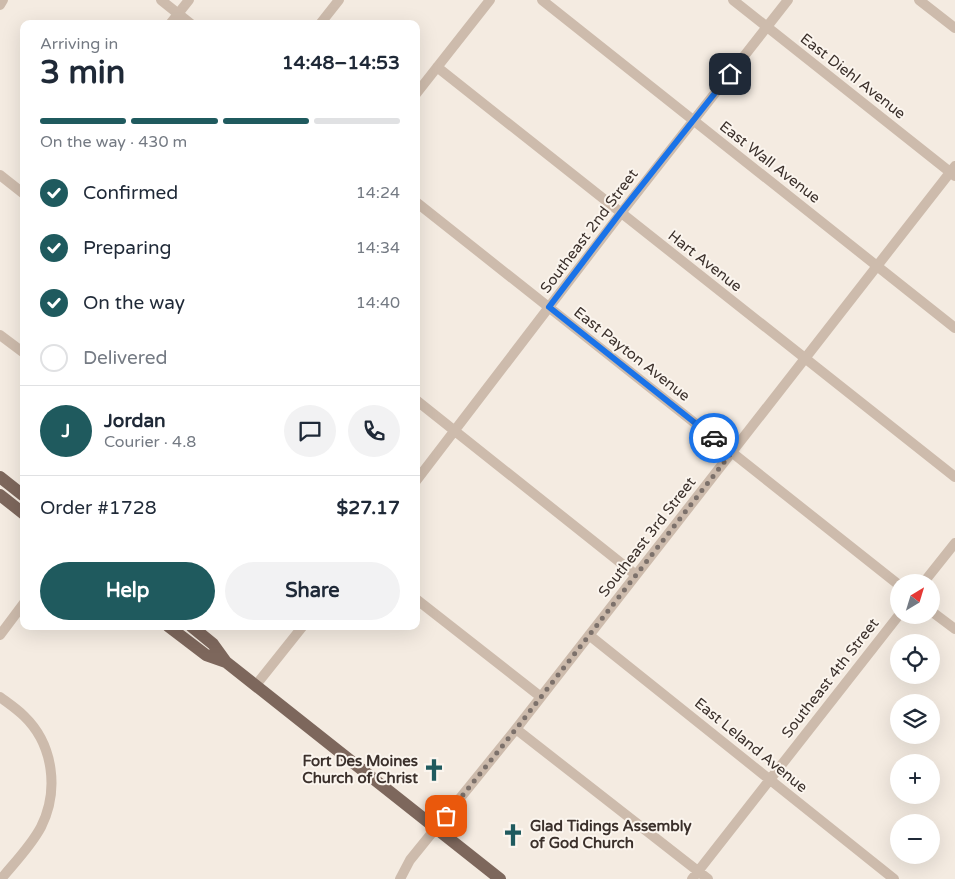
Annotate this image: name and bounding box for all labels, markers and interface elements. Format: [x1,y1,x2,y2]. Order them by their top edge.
street label: East Diehl Avenue [797,29,909,123]
text: Arriving in [40,34,118,54]
text: 14:48–14:53 [282,52,400,74]
pin [709,53,751,95]
text: 3 min [40,54,125,92]
icon: home [716,60,744,88]
street label: East Wall Avenue [716,117,824,207]
text: On the way · 430 m [40,132,187,152]
street label: Southeast 2nd Street [536,165,642,297]
icon: check [40,179,68,207]
text: Confirmed [83,182,178,204]
text: 14:24 [356,183,400,203]
street label: Hart Avenue [664,227,746,295]
icon: check [40,234,68,262]
text: Preparing [83,237,172,259]
text: 14:34 [356,238,400,258]
icon: check [40,289,68,317]
text: On the way [83,292,185,314]
text: 14:40 [356,293,400,313]
street label: East Payton Avenue [570,303,694,405]
text: Delivered [83,347,168,369]
button: chat [284,405,336,457]
button: phone [348,405,400,457]
text: Jordan [104,410,166,432]
courier [689,413,739,463]
text: J [62,420,70,442]
icon: car [700,424,728,452]
text: Courier · 4.8 [104,432,196,452]
street label: Southeast 3rd Street [595,473,700,601]
text: Order #1728 [40,497,157,519]
text: $27.17 [337,497,400,519]
button: Help [40,562,215,620]
button: Share [225,562,400,620]
north arrow [890,574,940,624]
map controls [890,574,940,864]
street label: Southeast 4th Street [778,614,883,742]
button: locate [890,634,940,684]
street label: East Leland Avenue [691,694,811,796]
button: layers [890,694,940,744]
place label: Fort Des Moines Church of Christ [302,752,418,787]
button: + [890,754,940,804]
church icon: Fort Des Moines Church of Christ [421,757,447,783]
pin [425,795,467,837]
icon: bag [432,802,460,830]
button: − [890,814,940,864]
place label: Glad Tidings Assembly of God Church [530,817,692,852]
church icon: Glad Tidings Assembly of God Church [500,822,526,848]

